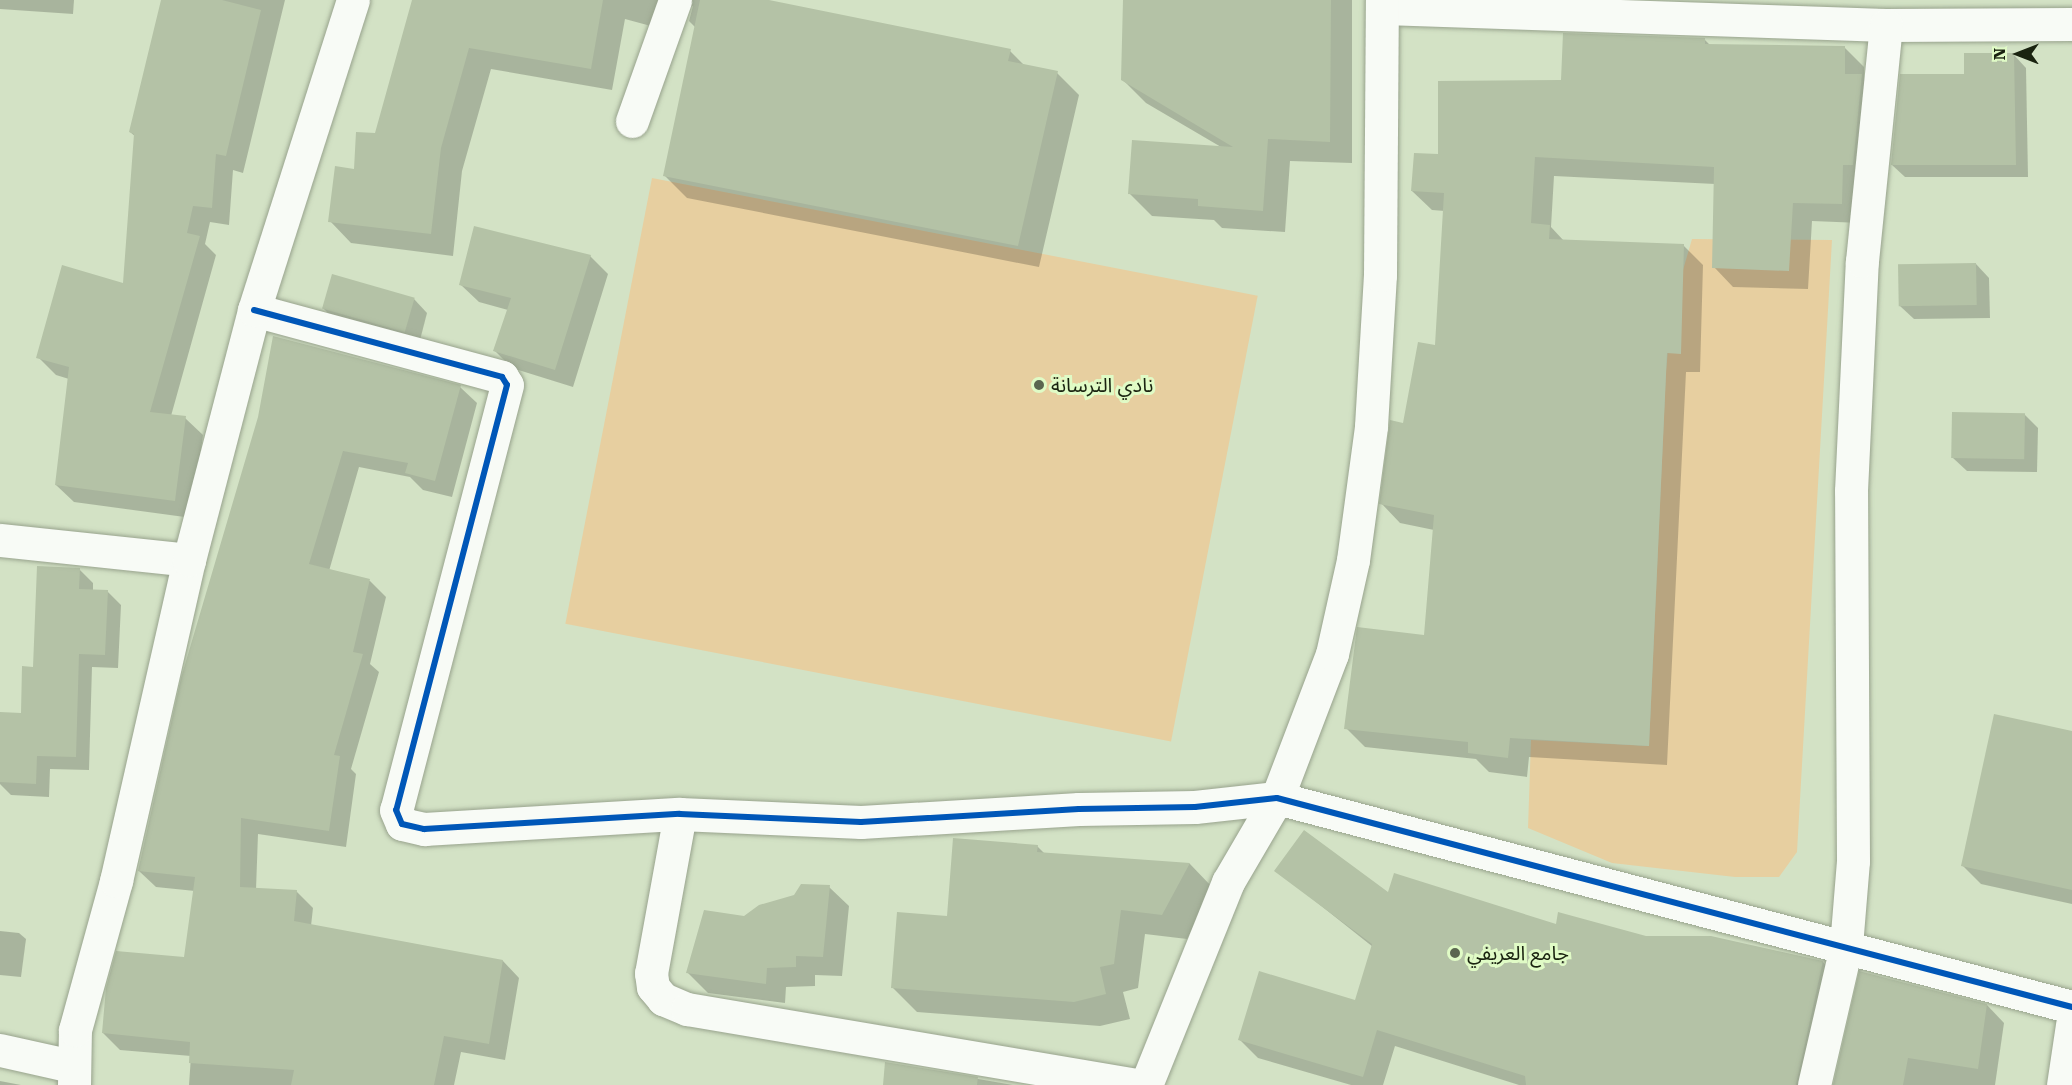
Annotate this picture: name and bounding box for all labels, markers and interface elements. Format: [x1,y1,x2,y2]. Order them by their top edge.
north arrow [1988,24,2048,84]
text: N [1990,48,2009,60]
place label: نادي الترسانة [1051,373,1153,397]
marker: نادي الترسانة [1032,378,1046,392]
place label: جامع العريفي [1467,941,1569,965]
marker: جامع العريفي [1448,946,1462,960]

